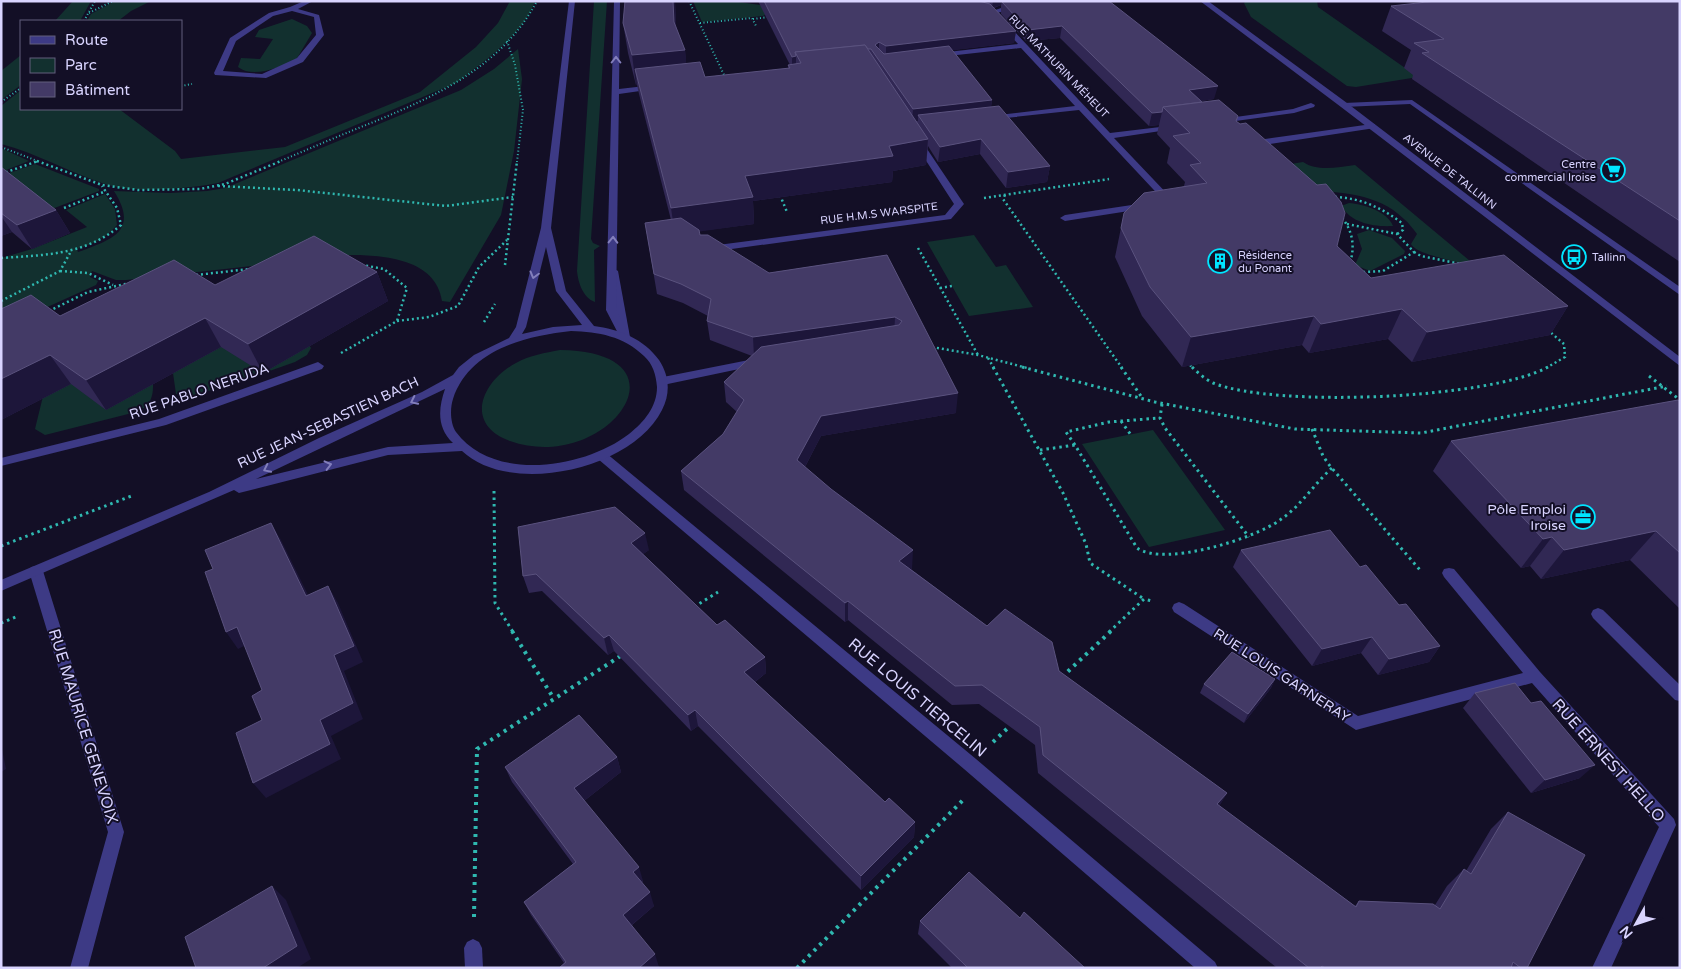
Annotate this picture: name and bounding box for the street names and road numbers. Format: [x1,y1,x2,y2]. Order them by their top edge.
street label: RUE MATHURIN MÉHEUT [1006,11,1112,121]
street label: AVENUE DE TALLINN [1400,131,1499,212]
street label: RUE H.M.S WARSPITE [819,200,939,227]
street label: RUE PABLO NERUDA [127,360,271,423]
street label: RUE JEAN-SEBASTIEN BACH [235,373,422,472]
street label: RUE LOUIS GARNERAY [1210,625,1353,726]
street label: RUE MAURICE GENEVOIX [44,626,122,827]
street label: RUE LOUIS TIERCELIN [844,634,991,762]
street label: RUE ERNEST HELLO [1547,695,1669,827]

